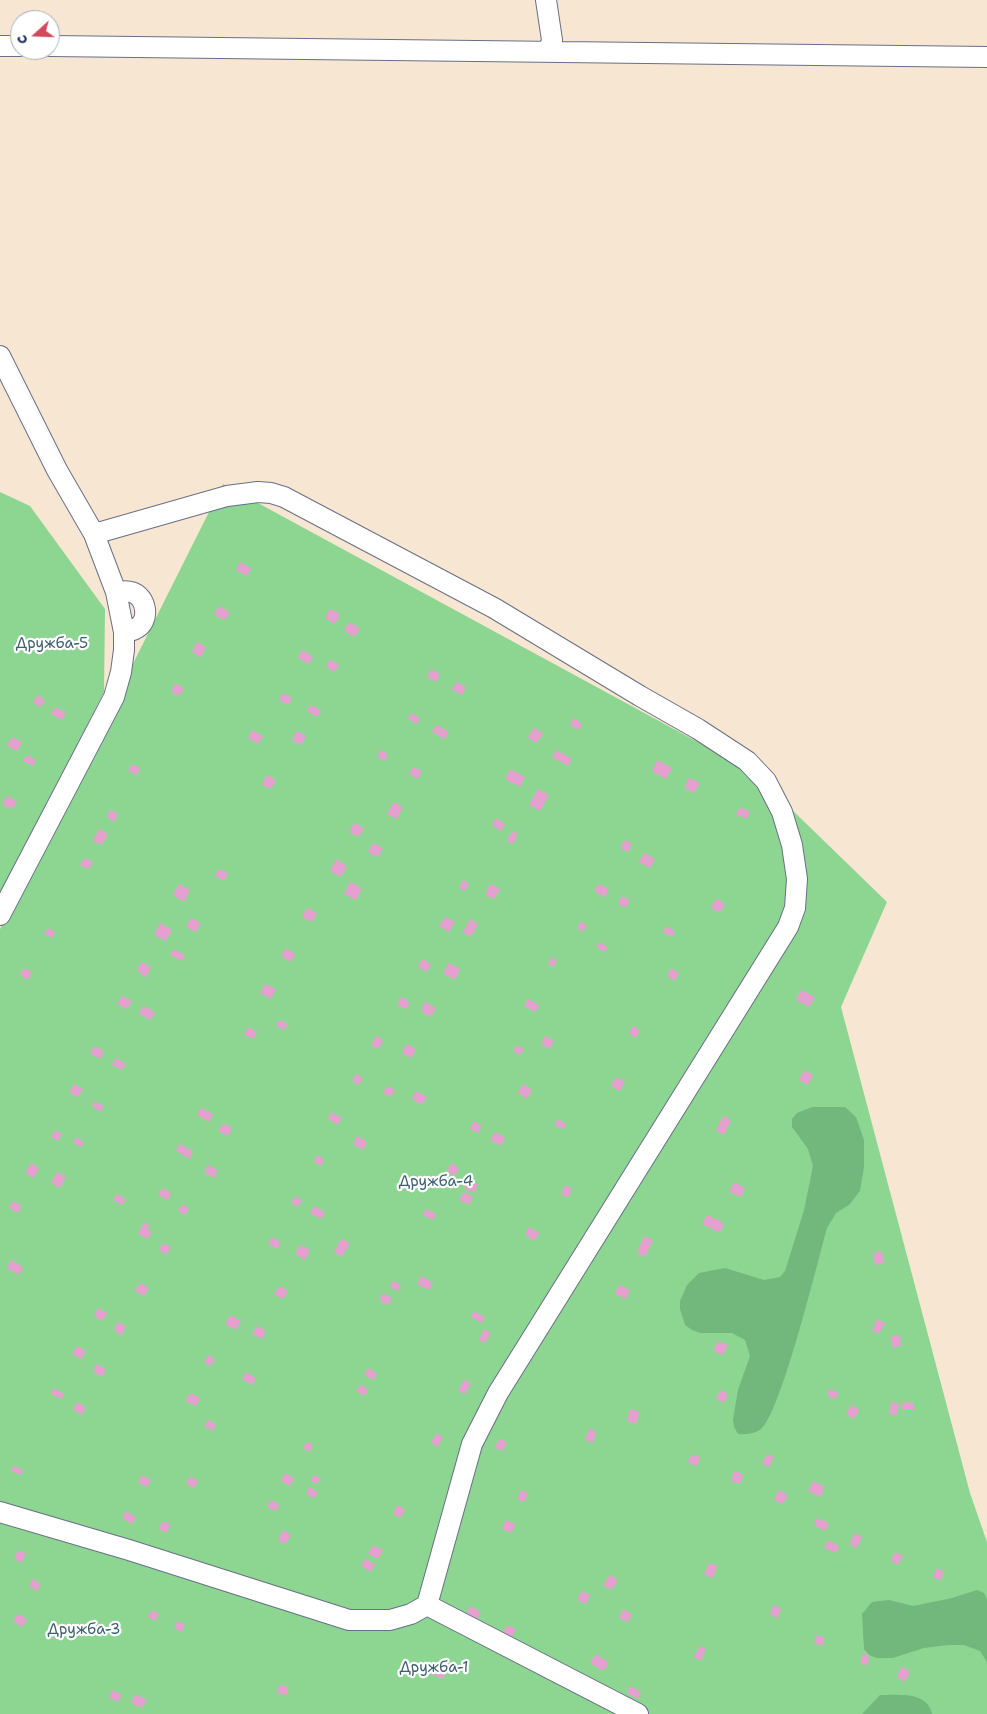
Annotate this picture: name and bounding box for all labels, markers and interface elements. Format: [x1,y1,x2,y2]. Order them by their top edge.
north arrow [10,10,60,60]
text: С [12,33,32,47]
park label: Дружба-5 [16,635,88,653]
park label: Дружба-4 [399,1173,473,1191]
park label: Дружба-3 [48,1621,120,1639]
park label: Дружба-1 [399,1659,469,1677]

